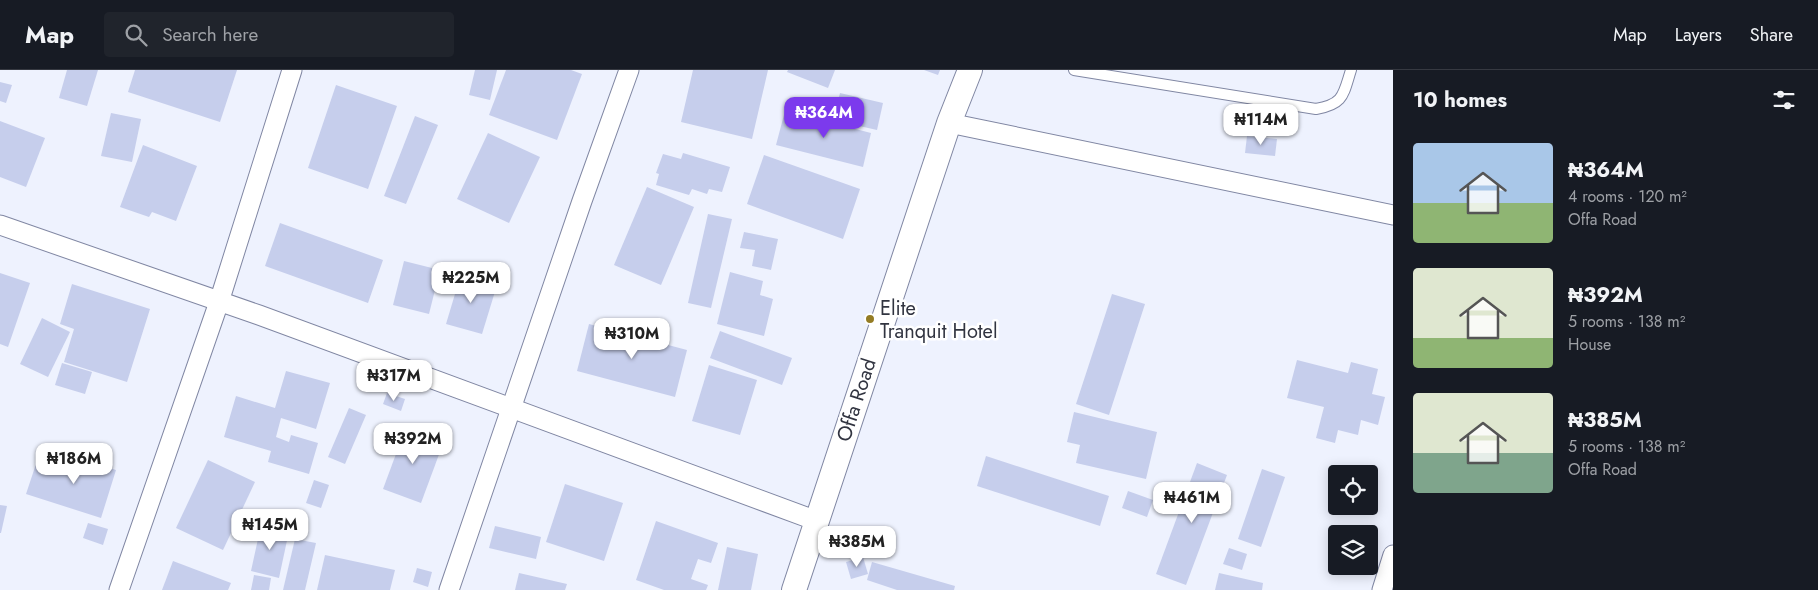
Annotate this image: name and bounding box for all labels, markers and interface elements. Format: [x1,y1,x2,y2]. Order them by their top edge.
search box [104,12,454,57]
text: Map [25,17,74,52]
icon: search [122,21,150,49]
text: Search here [162,21,258,48]
text: Map [1613,22,1647,48]
text: Layers [1675,22,1722,48]
text: Share [1750,22,1793,48]
text: 10 homes [1413,85,1507,115]
icon: filters [1770,86,1798,114]
pin: ₦364M [789,97,859,139]
text: ₦364M [795,101,853,124]
pin: ₦114M [1226,104,1296,146]
text: ₦114M [1234,108,1288,131]
text: ₦364M [1568,155,1644,185]
icon: home [1453,163,1513,223]
text: 4 rooms · 120 m² [1568,185,1687,208]
text: Offa Road [1568,208,1637,231]
pin: ₦225M [436,262,506,304]
text: ₦225M [442,266,500,289]
text: ₦392M [1568,280,1643,310]
icon: home [1453,288,1513,348]
place label: Elite Tranquit Hotel [880,294,998,346]
text: 5 rooms · 138 m² [1568,310,1685,333]
marker: Elite Tranquit Hotel [864,313,876,325]
pin: ₦310M [597,318,667,360]
text: ₦310M [605,322,659,345]
text: House [1568,333,1611,356]
street label: Offa Road [829,355,884,446]
pin: ₦317M [359,360,429,402]
text: ₦317M [367,364,421,387]
text: ₦385M [1568,405,1642,435]
icon: home [1453,413,1513,473]
pin: ₦392M [378,422,448,465]
text: ₦392M [385,427,441,450]
text: 5 rooms · 138 m² [1568,435,1685,458]
pin: ₦186M [39,442,109,485]
text: ₦186M [47,447,101,470]
text: Offa Road [1568,458,1637,481]
map controls [1328,465,1378,575]
button: locate [1328,465,1378,515]
pin: ₦461M [1157,482,1227,524]
text: ₦461M [1164,486,1220,509]
pin: ₦145M [235,508,305,551]
text: ₦145M [242,513,298,536]
button: layers [1328,525,1378,575]
pin: ₦385M [822,526,892,568]
text: ₦385M [829,530,885,553]

